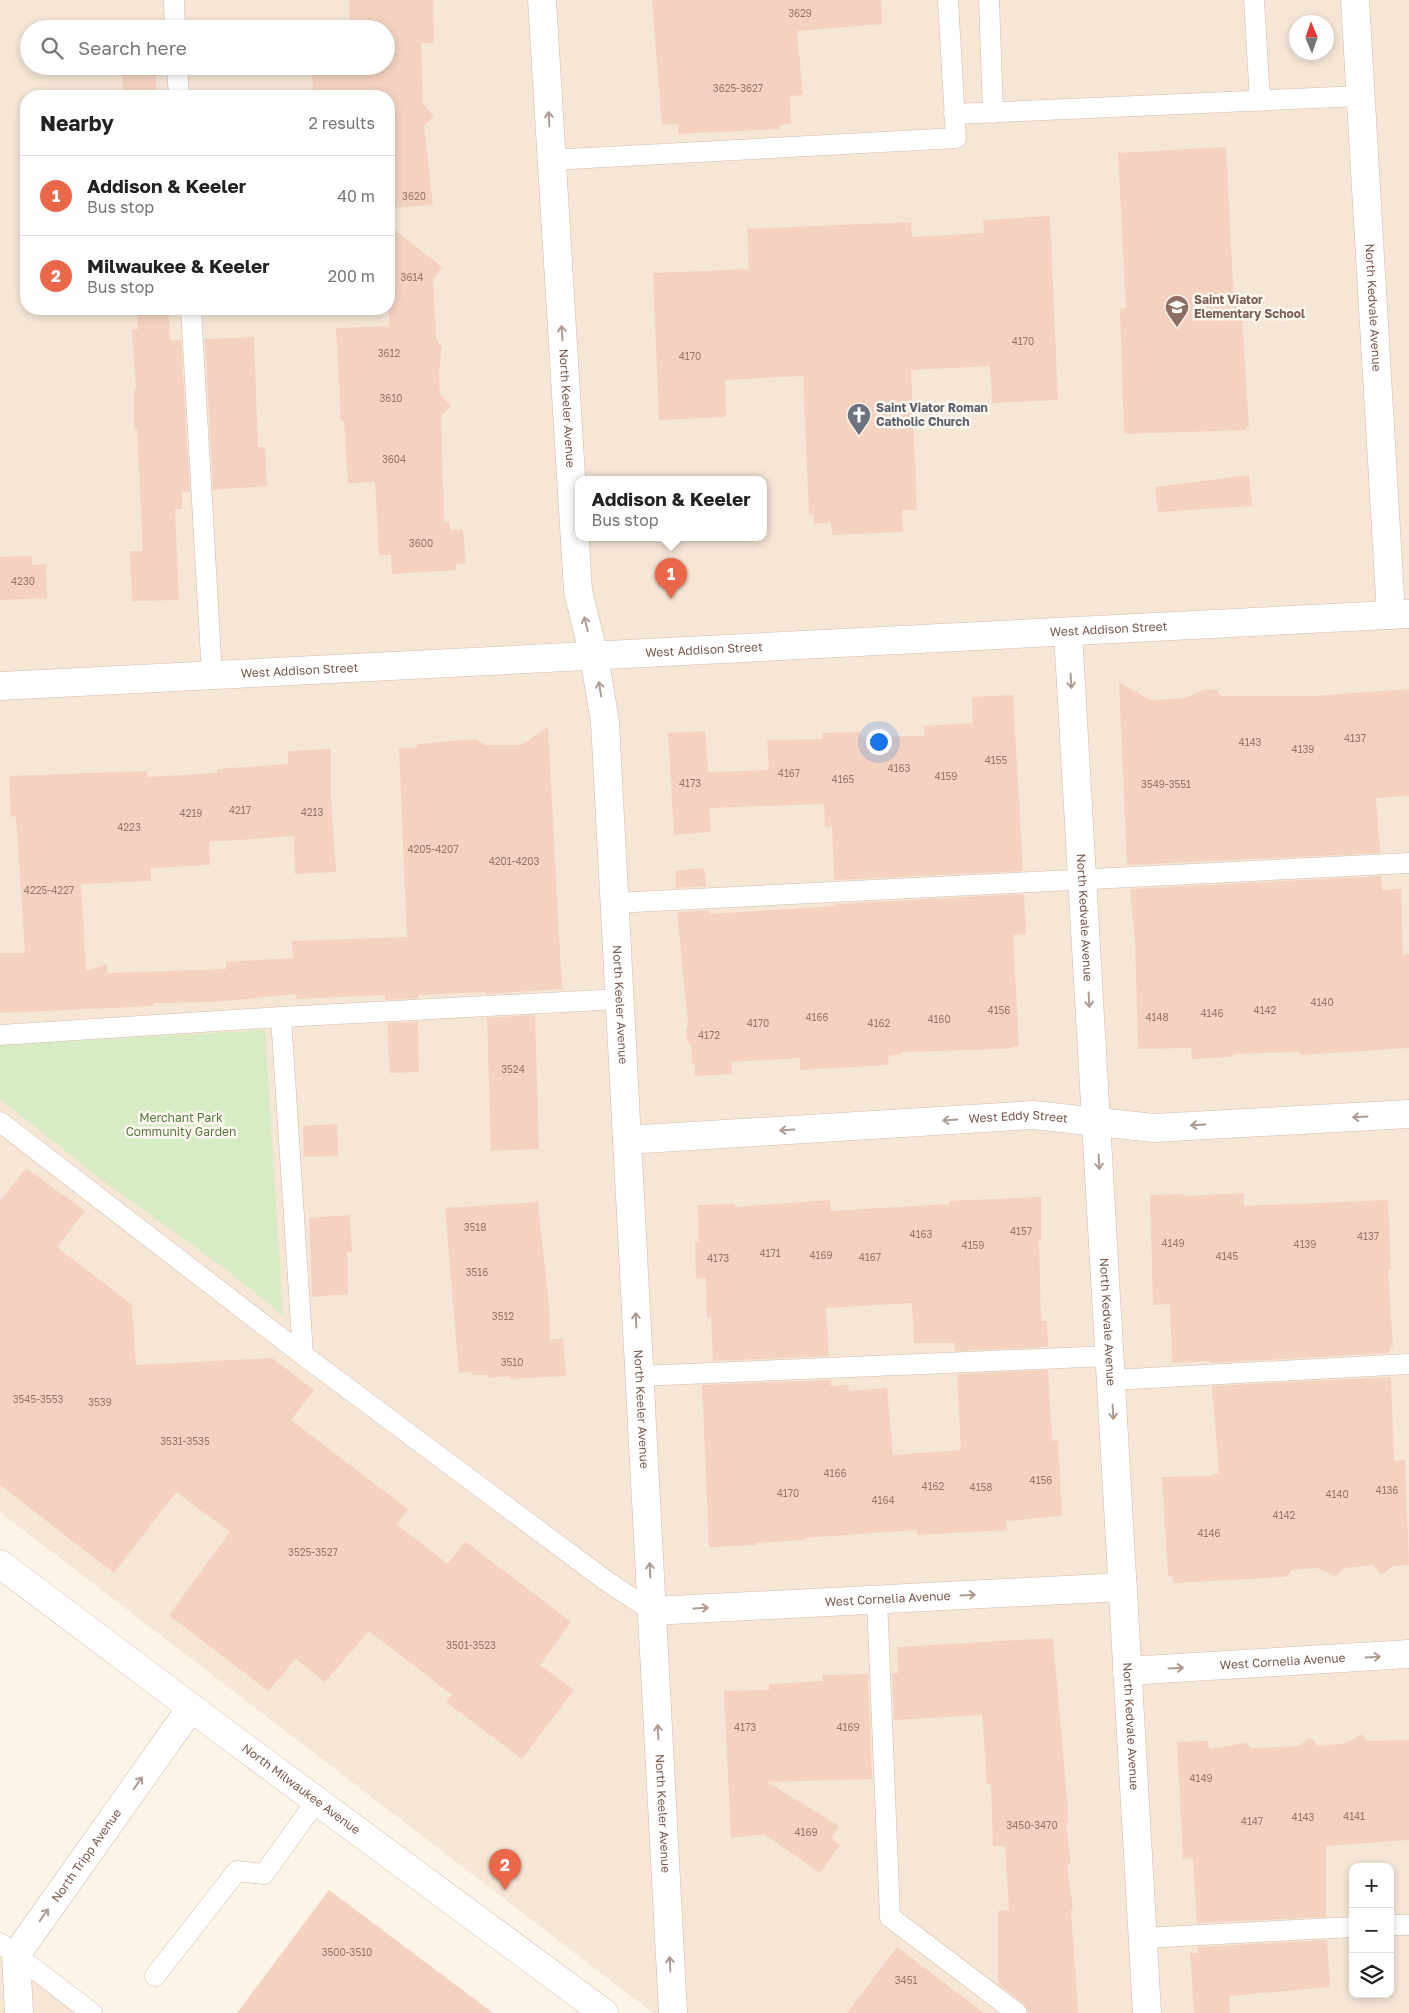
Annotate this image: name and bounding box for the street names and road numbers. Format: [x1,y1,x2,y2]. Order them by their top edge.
street label: North Kedvale Avenue [1362,243,1385,372]
street label: North Keeler Avenue [556,348,578,468]
street label: West Addison Street [1049,618,1168,639]
street label: West Addison Street [645,639,763,660]
street label: West Addison Street [240,660,359,681]
street label: North Kedvale Avenue [1074,853,1096,982]
street label: North Keeler Avenue [610,945,631,1065]
street label: West Eddy Street [968,1107,1069,1126]
street label: North Kedvale Avenue [1097,1257,1119,1386]
street label: North Keeler Avenue [631,1349,652,1469]
street label: West Cornelia Avenue [824,1588,951,1609]
street label: West Cornelia Avenue [1219,1650,1346,1672]
street label: North Kedvale Avenue [1120,1662,1142,1791]
street label: North Milwaukee Avenue [239,1740,363,1837]
street label: North Keeler Avenue [652,1754,674,1873]
street label: North Tripp Avenue [48,1806,124,1905]

